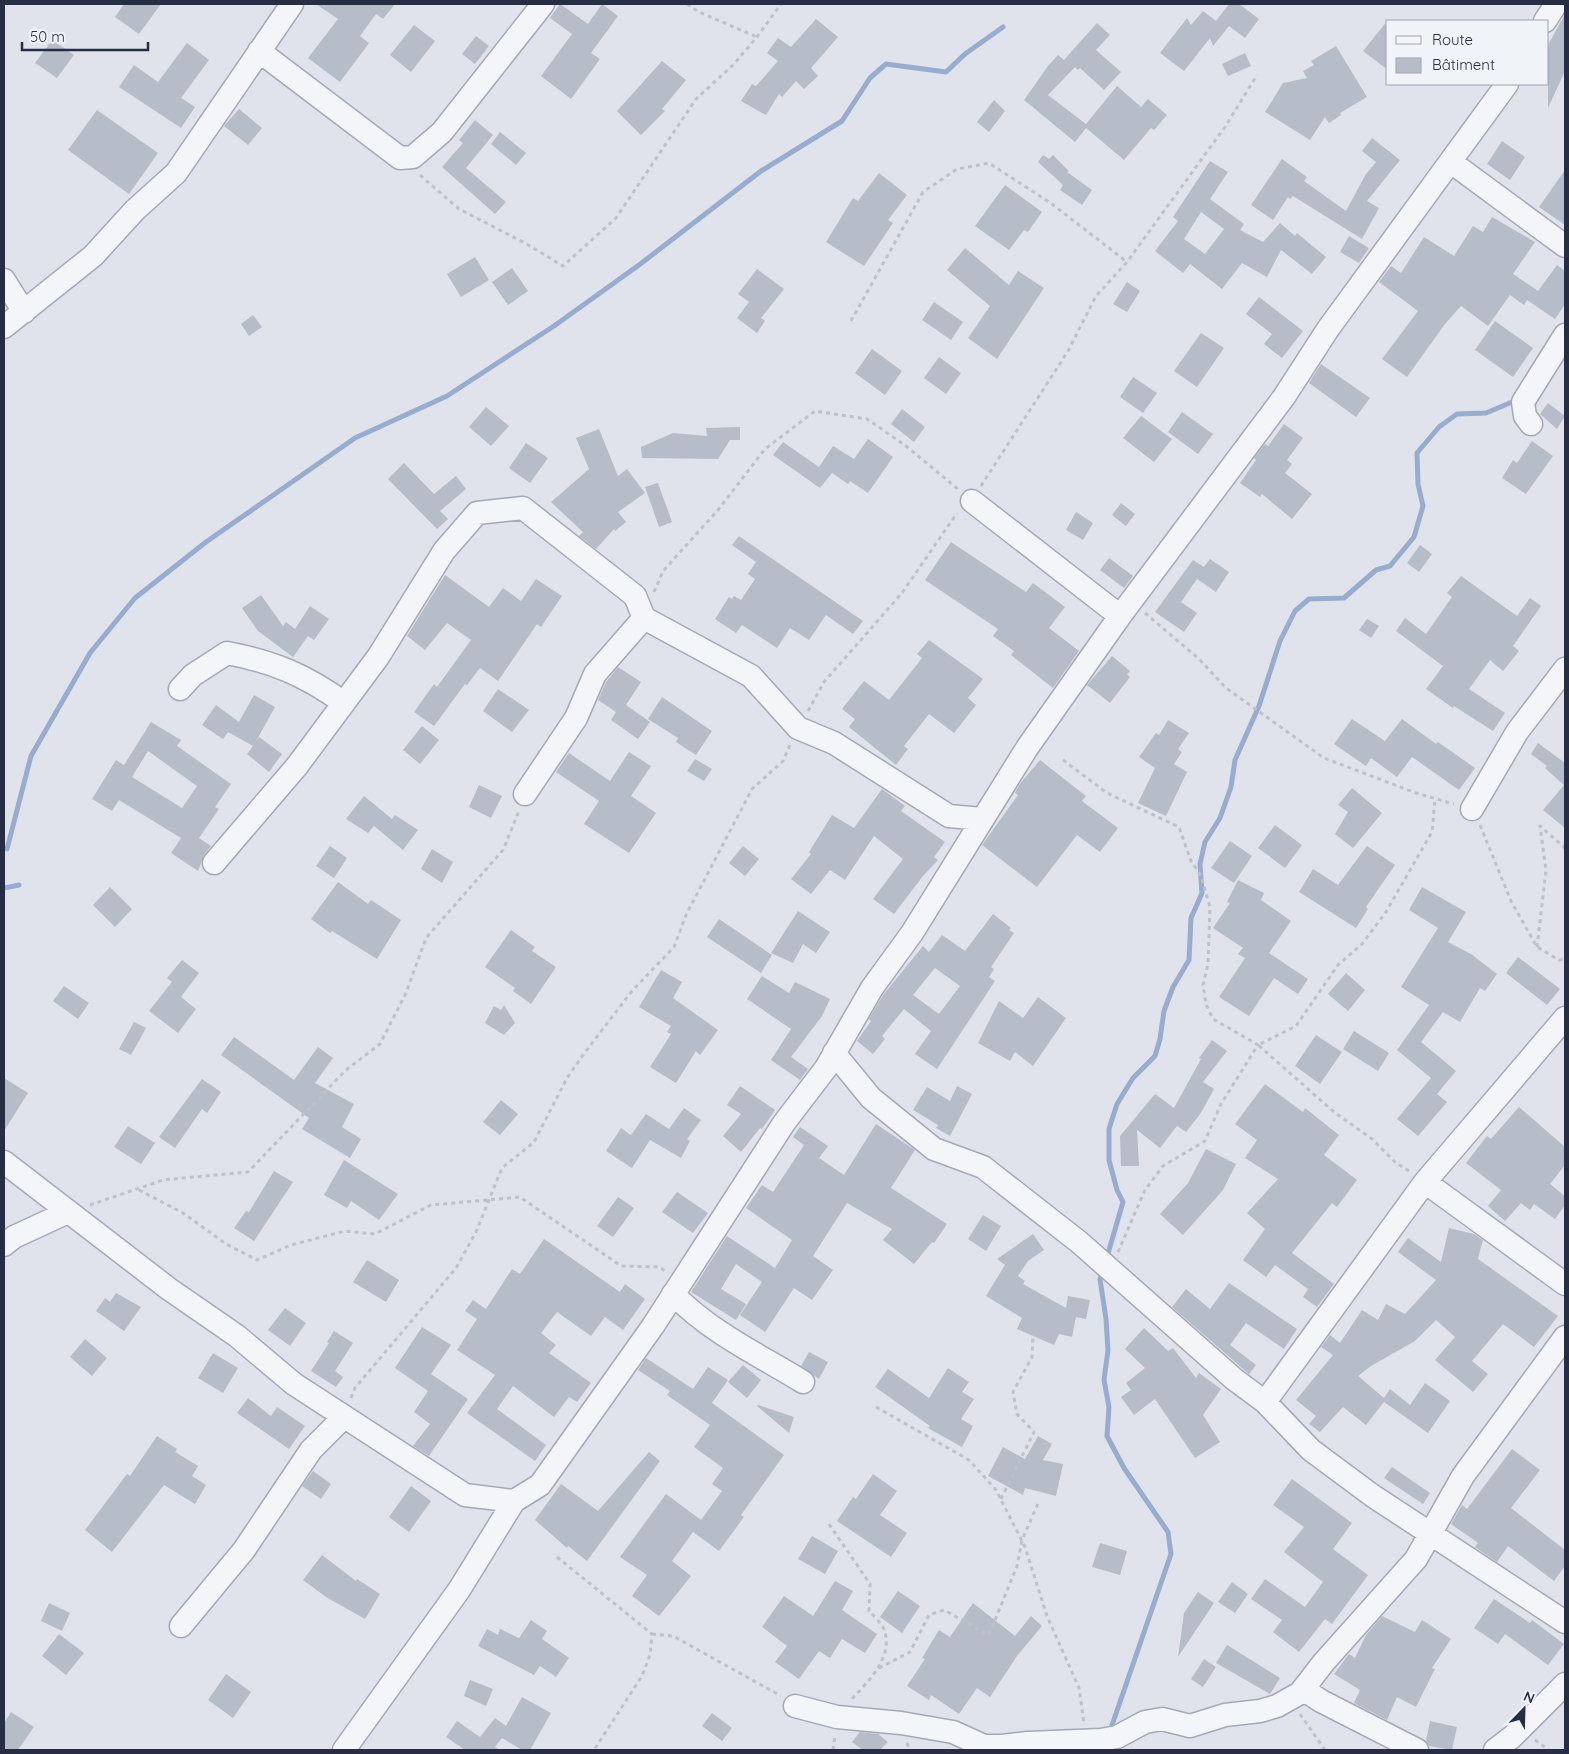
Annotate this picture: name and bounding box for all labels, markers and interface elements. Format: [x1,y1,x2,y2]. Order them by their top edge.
scale bar [22,20,149,52]
legend [1386,20,1549,85]
text: 50 m [30,27,65,46]
text: Route [1432,30,1473,49]
text: Bâtiment [1432,55,1495,74]
north arrow [1499,1684,1549,1734]
text: N [1521,1687,1537,1707]

